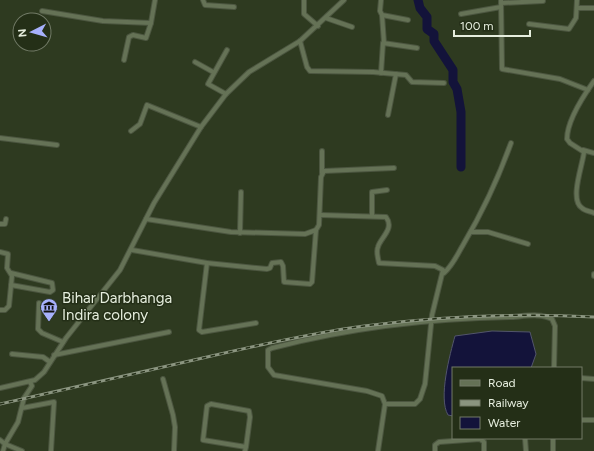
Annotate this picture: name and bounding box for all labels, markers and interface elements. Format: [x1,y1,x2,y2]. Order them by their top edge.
north arrow [12,12,52,52]
scale bar [454,12,530,38]
text: 100 m [460,19,494,33]
text: N [16,28,29,38]
place label: Bihar Darbhanga Indira colony [62,289,172,324]
museum icon: Bihar Darbhanga Indira colony [39,297,59,322]
legend [452,367,582,439]
text: Road [488,376,516,390]
text: Railway [488,396,529,410]
text: Water [488,416,520,430]

